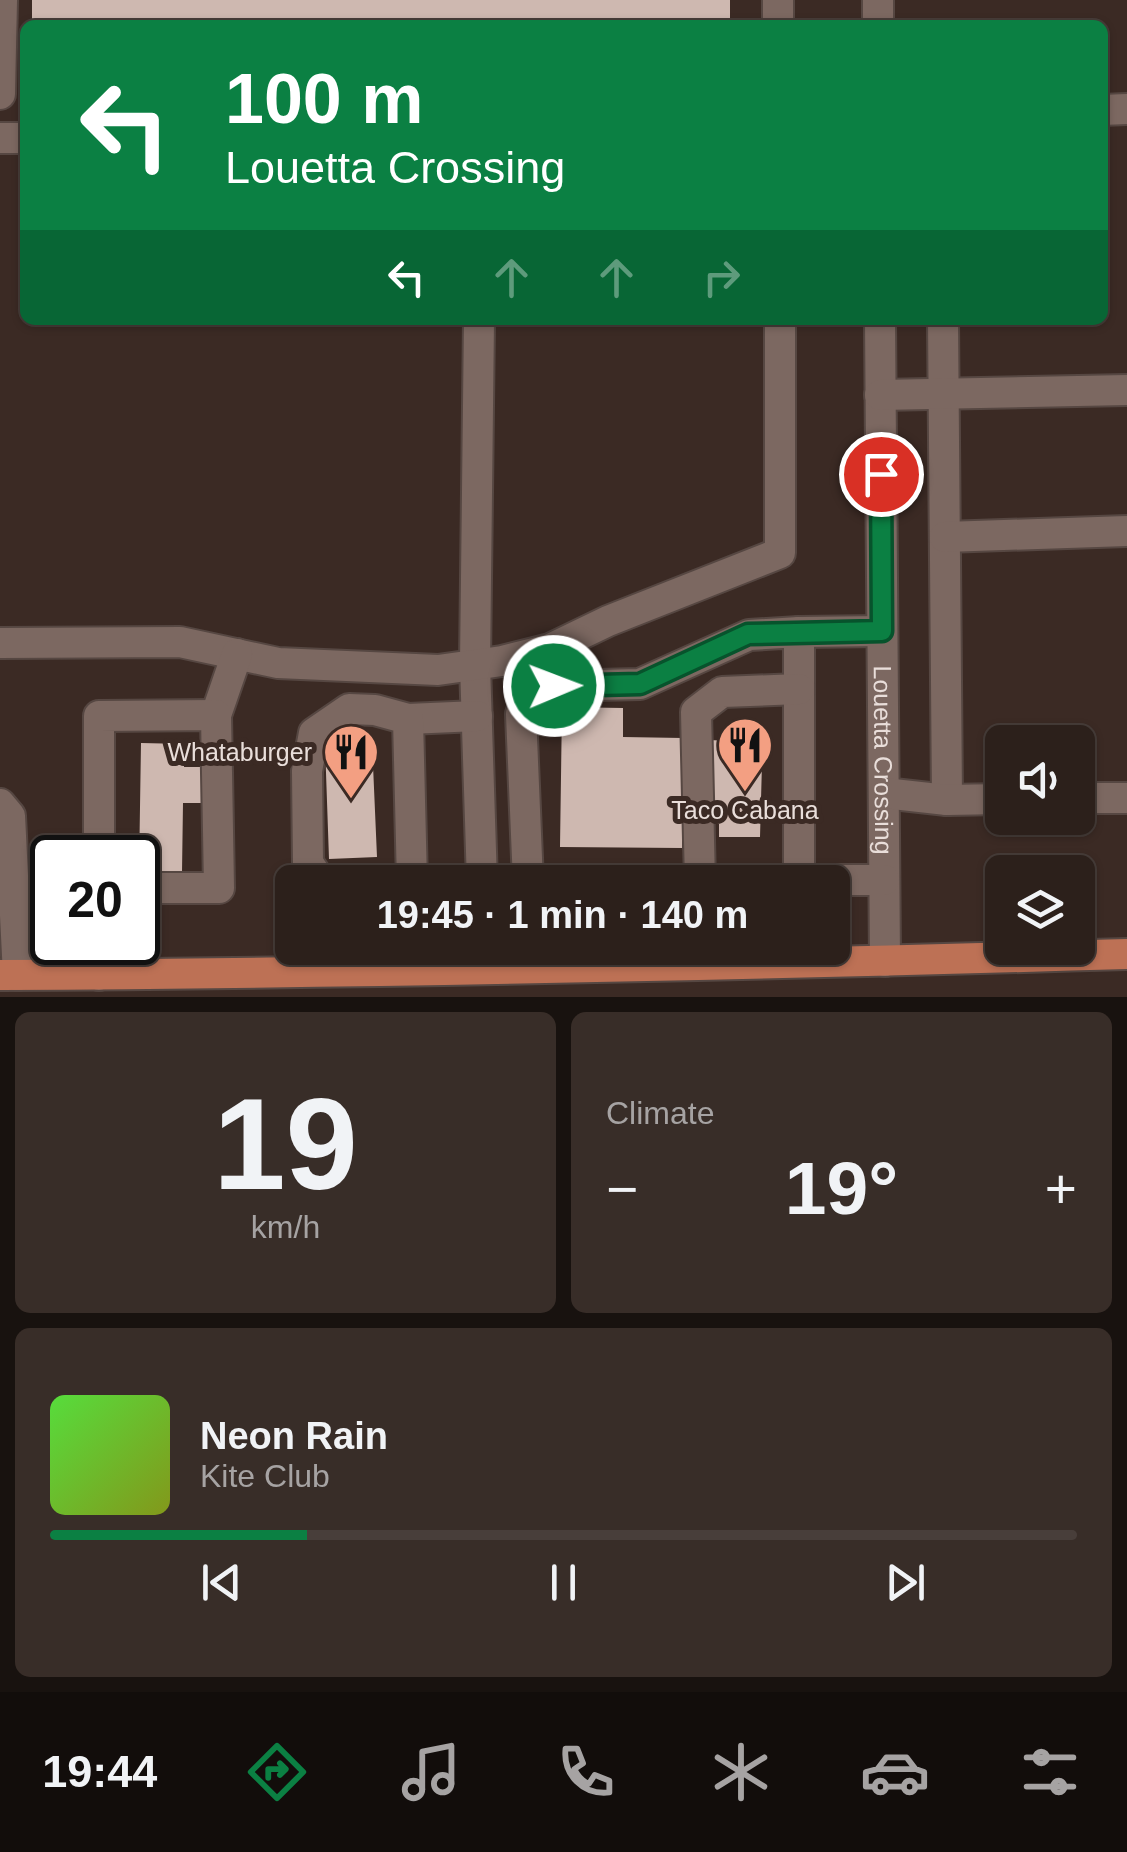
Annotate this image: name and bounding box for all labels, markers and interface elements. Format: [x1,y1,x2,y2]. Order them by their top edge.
icon: left [60,60,190,190]
text: 100 m [225,60,423,138]
text: Louetta Crossing [225,142,565,193]
icon: left [379,250,434,305]
icon: ahead [484,250,539,305]
icon: ahead [589,250,644,305]
icon: right [694,250,749,305]
pin [839,432,924,517]
icon: arrive [854,447,909,502]
position arrow [502,634,606,738]
street label: Louetta Crossing [869,665,898,855]
restaurant icon: Taco Cabana [715,715,775,794]
restaurant icon: Whataburger [321,722,381,801]
map controls [985,725,1095,965]
button: sound [985,725,1095,835]
place label: Whataburger [167,738,312,766]
place label: Taco Cabana [671,796,819,824]
speed limit sign: 20 [30,835,160,965]
button: layers [985,855,1095,965]
text: 19:45 · 1 min · 140 m [377,894,748,936]
text: 19 [213,1071,358,1217]
text: Climate [606,1095,714,1131]
text: 19° [785,1146,898,1230]
text: − [606,1158,638,1220]
text: + [1045,1158,1077,1220]
text: km/h [251,1209,320,1245]
text: Neon Rain [200,1415,388,1457]
text: Kite Club [200,1458,330,1494]
icon: previous [194,1555,249,1610]
icon: pause [536,1555,591,1610]
icon: next [878,1555,933,1610]
icon: directions [242,1737,312,1807]
icon: music [396,1737,466,1807]
icon: phone [551,1737,621,1807]
icon: climate [706,1737,776,1807]
icon: car [860,1737,930,1807]
icon: filters [1015,1737,1085,1807]
text: 19:44 [42,1746,157,1797]

